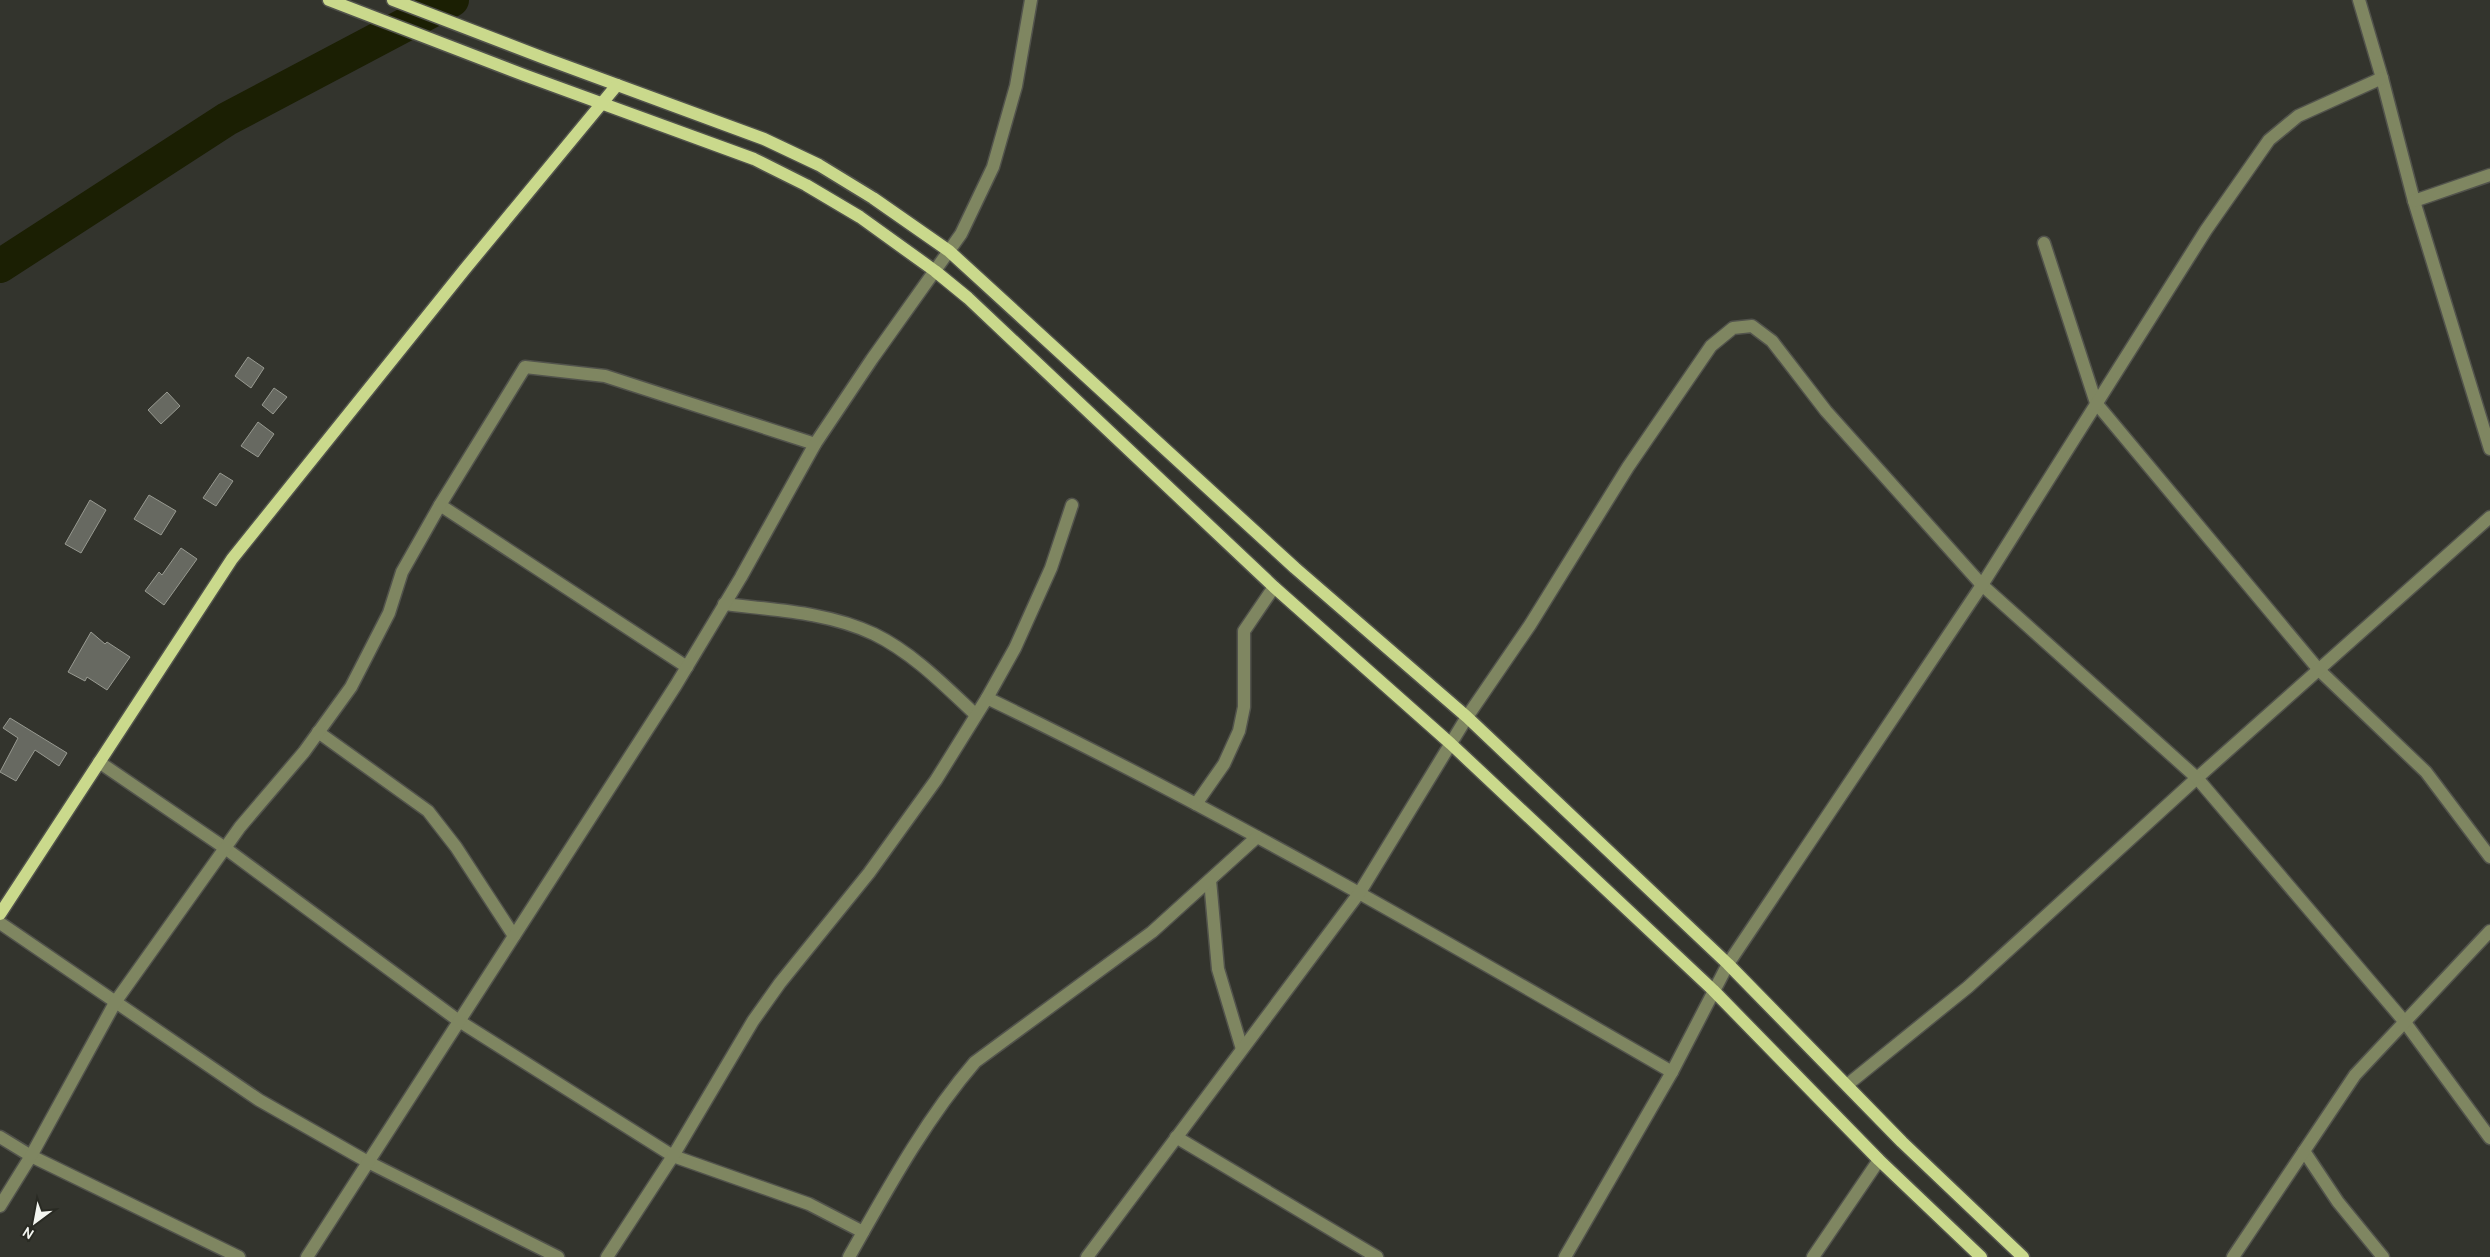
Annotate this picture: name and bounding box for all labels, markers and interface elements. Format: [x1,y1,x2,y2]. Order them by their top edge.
north arrow [10,1197,60,1247]
text: N [19,1223,37,1243]

